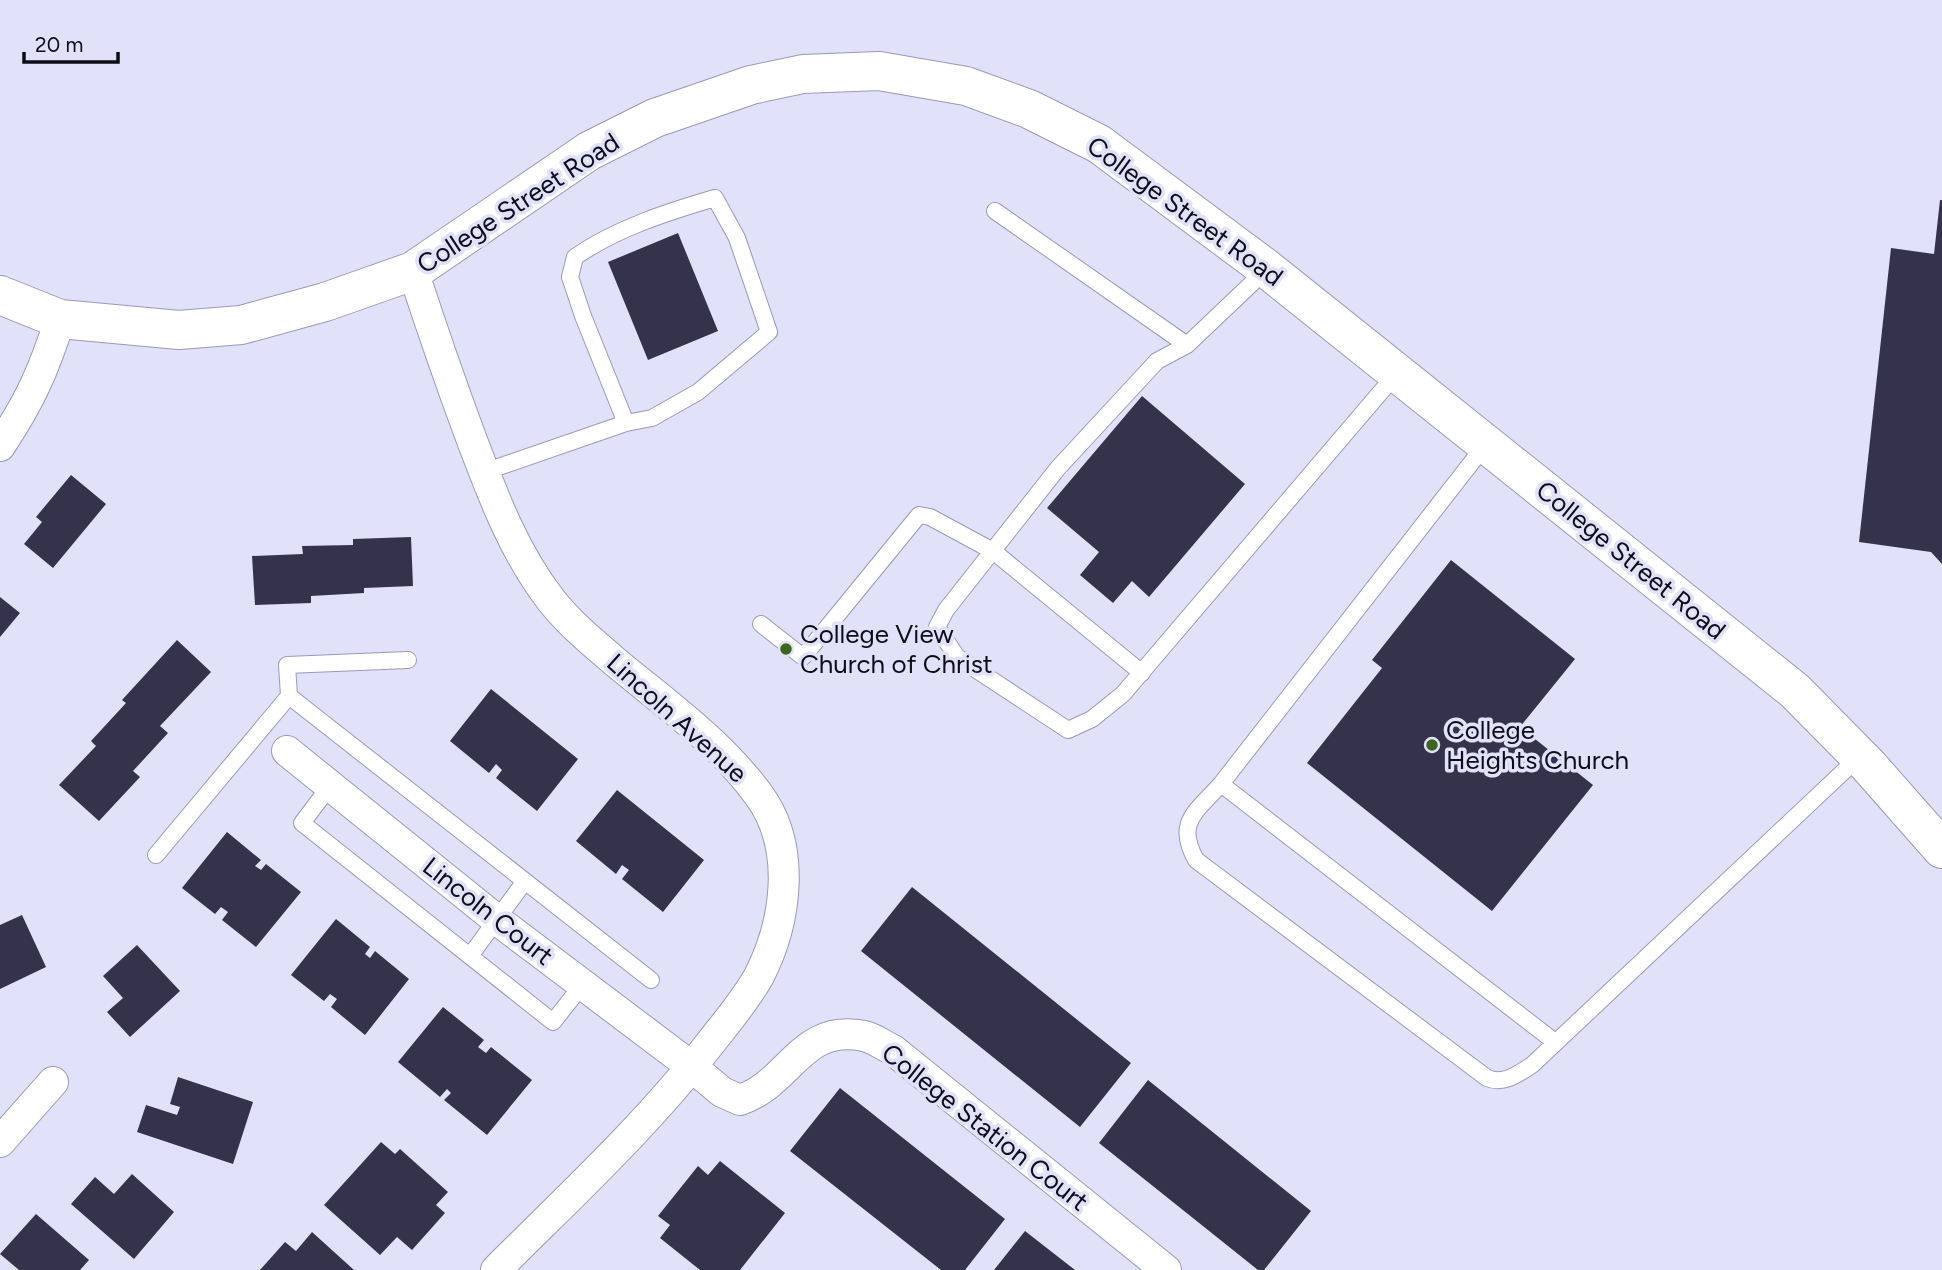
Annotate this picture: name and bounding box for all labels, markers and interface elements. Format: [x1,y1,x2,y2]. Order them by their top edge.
scale bar [24,21,119,65]
text: 20 m [35,32,83,57]
street label: College Street Road [411,126,625,280]
street label: College Street Road [1081,129,1289,293]
street label: College Street Road [1530,474,1732,646]
place label: College View Church of Christ [800,618,993,680]
marker: College View Church of Christ [778,641,794,657]
street label: Lincoln Avenue [600,647,754,789]
place label: College Heights Church [1446,714,1629,776]
marker: College Heights Church [1424,737,1440,753]
street label: Lincoln Court [416,850,560,972]
street label: College Station Court [875,1036,1095,1218]

